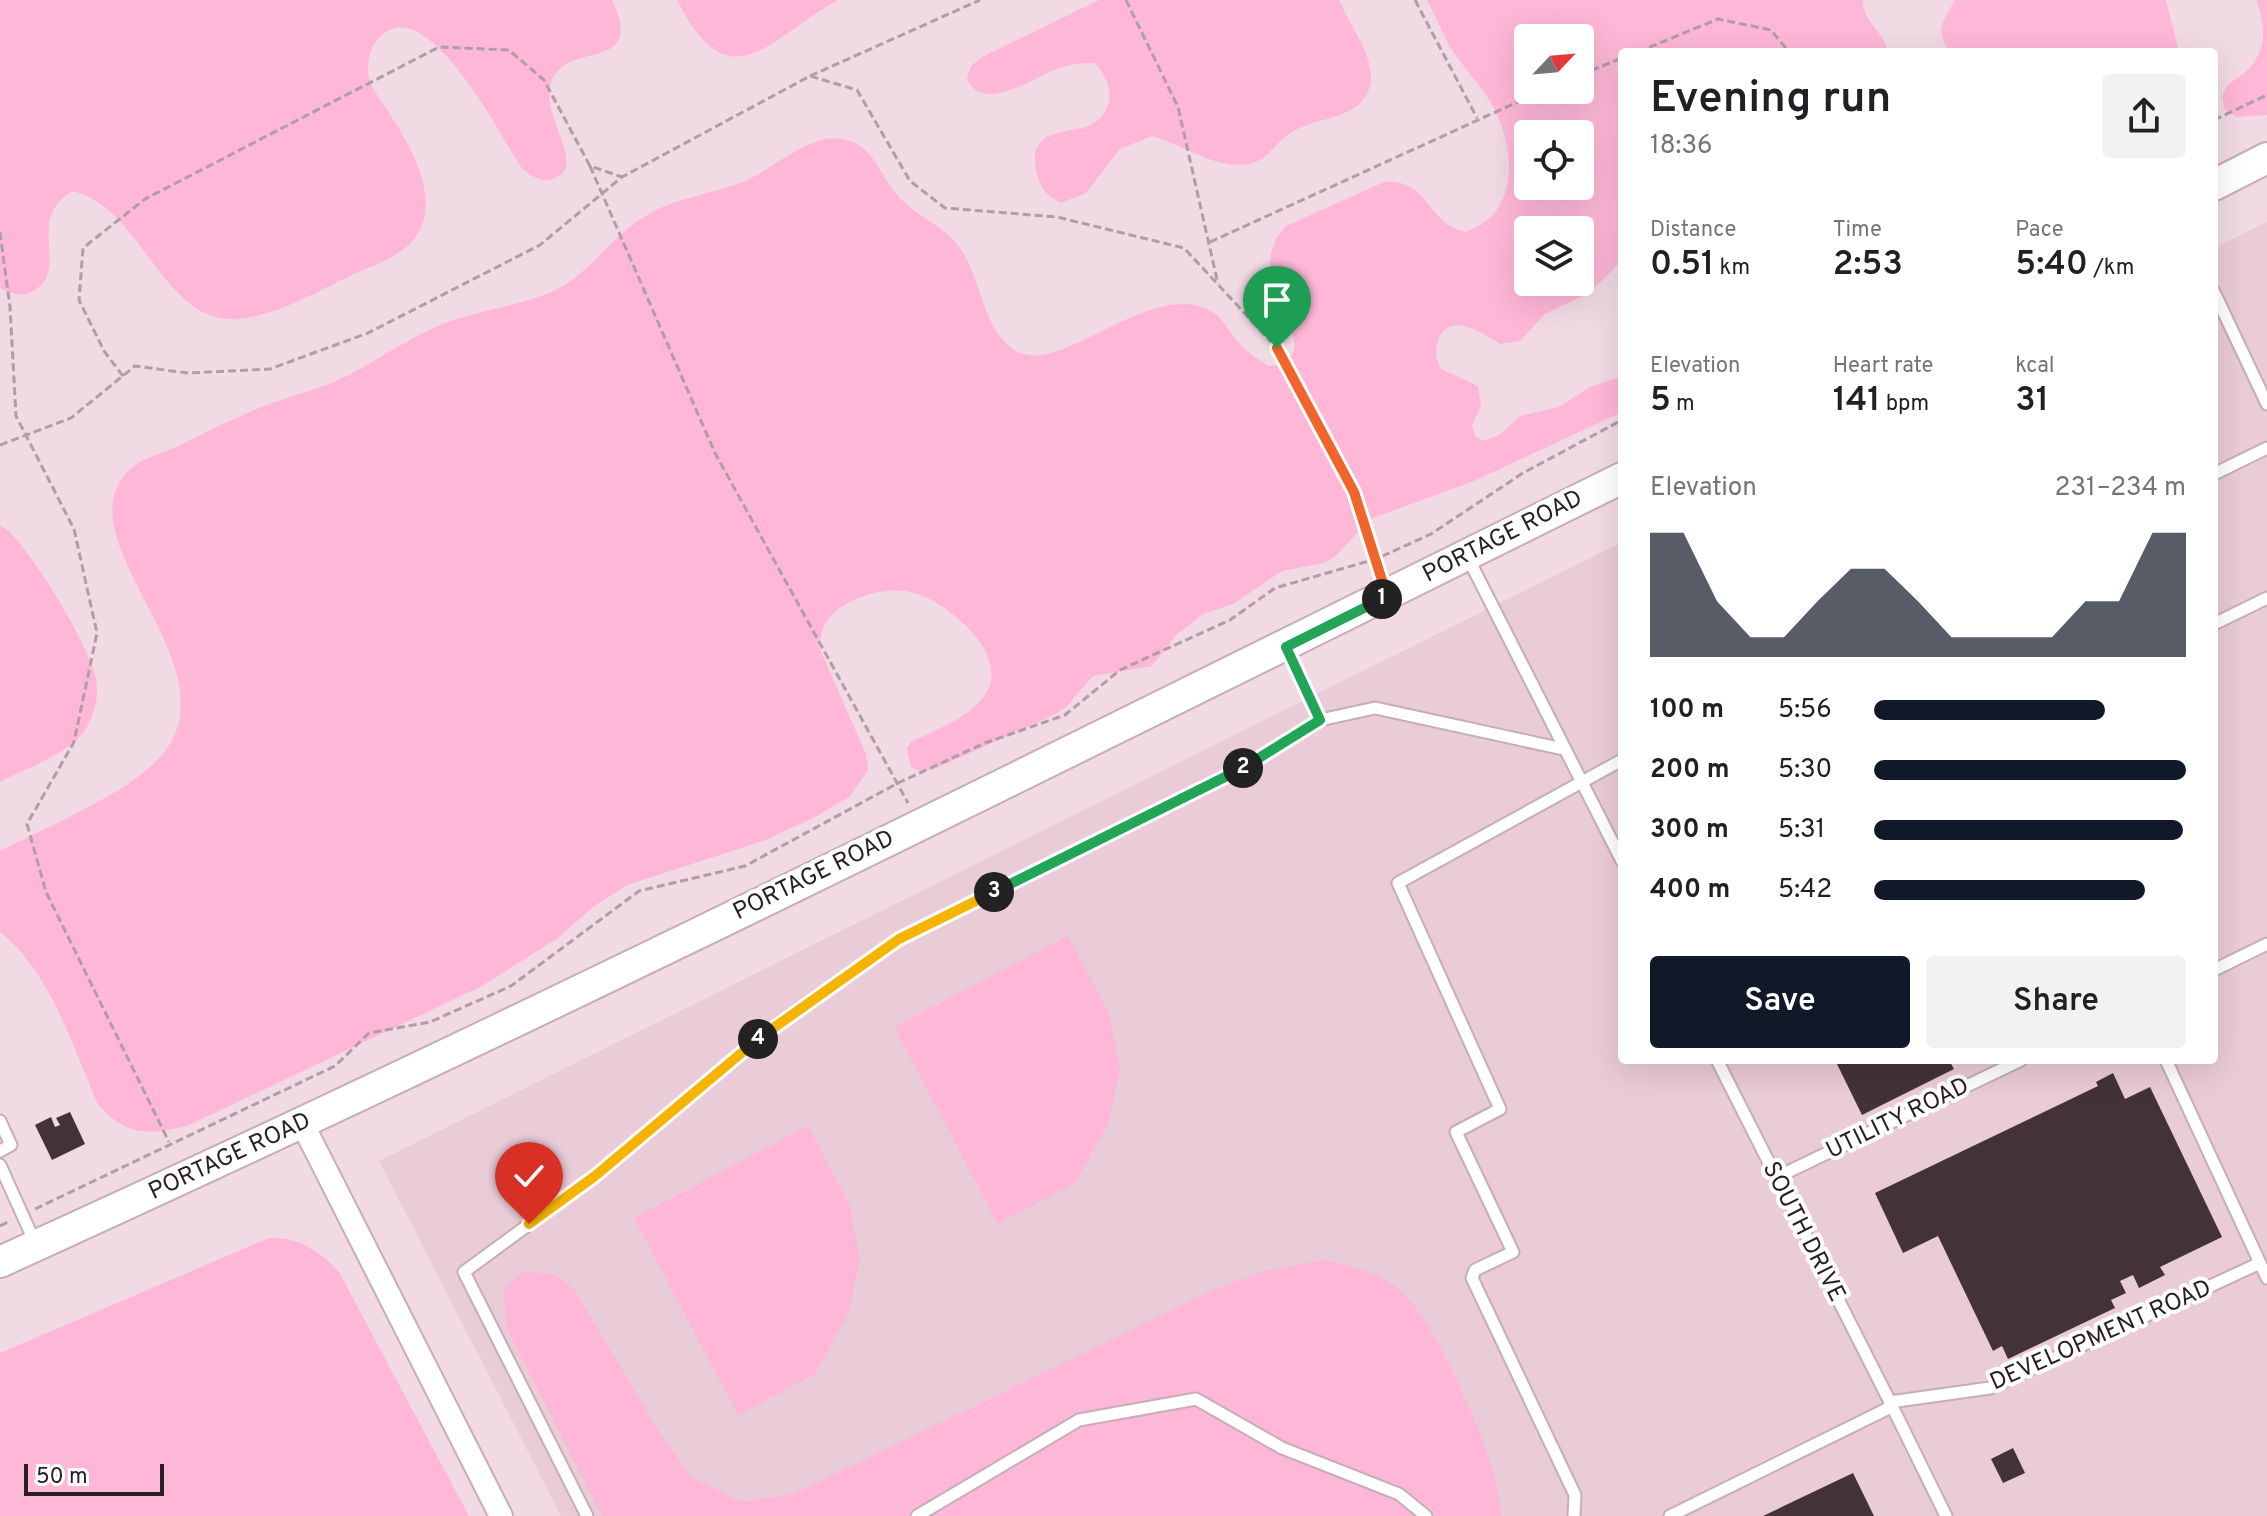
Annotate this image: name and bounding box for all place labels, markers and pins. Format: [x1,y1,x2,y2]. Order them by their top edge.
pin [1243,266,1311,348]
pin: 1 [1362,579,1402,619]
pin: 2 [1223,748,1263,788]
pin: 3 [974,872,1014,912]
pin: 4 [738,1019,778,1059]
pin [495,1142,563,1224]

